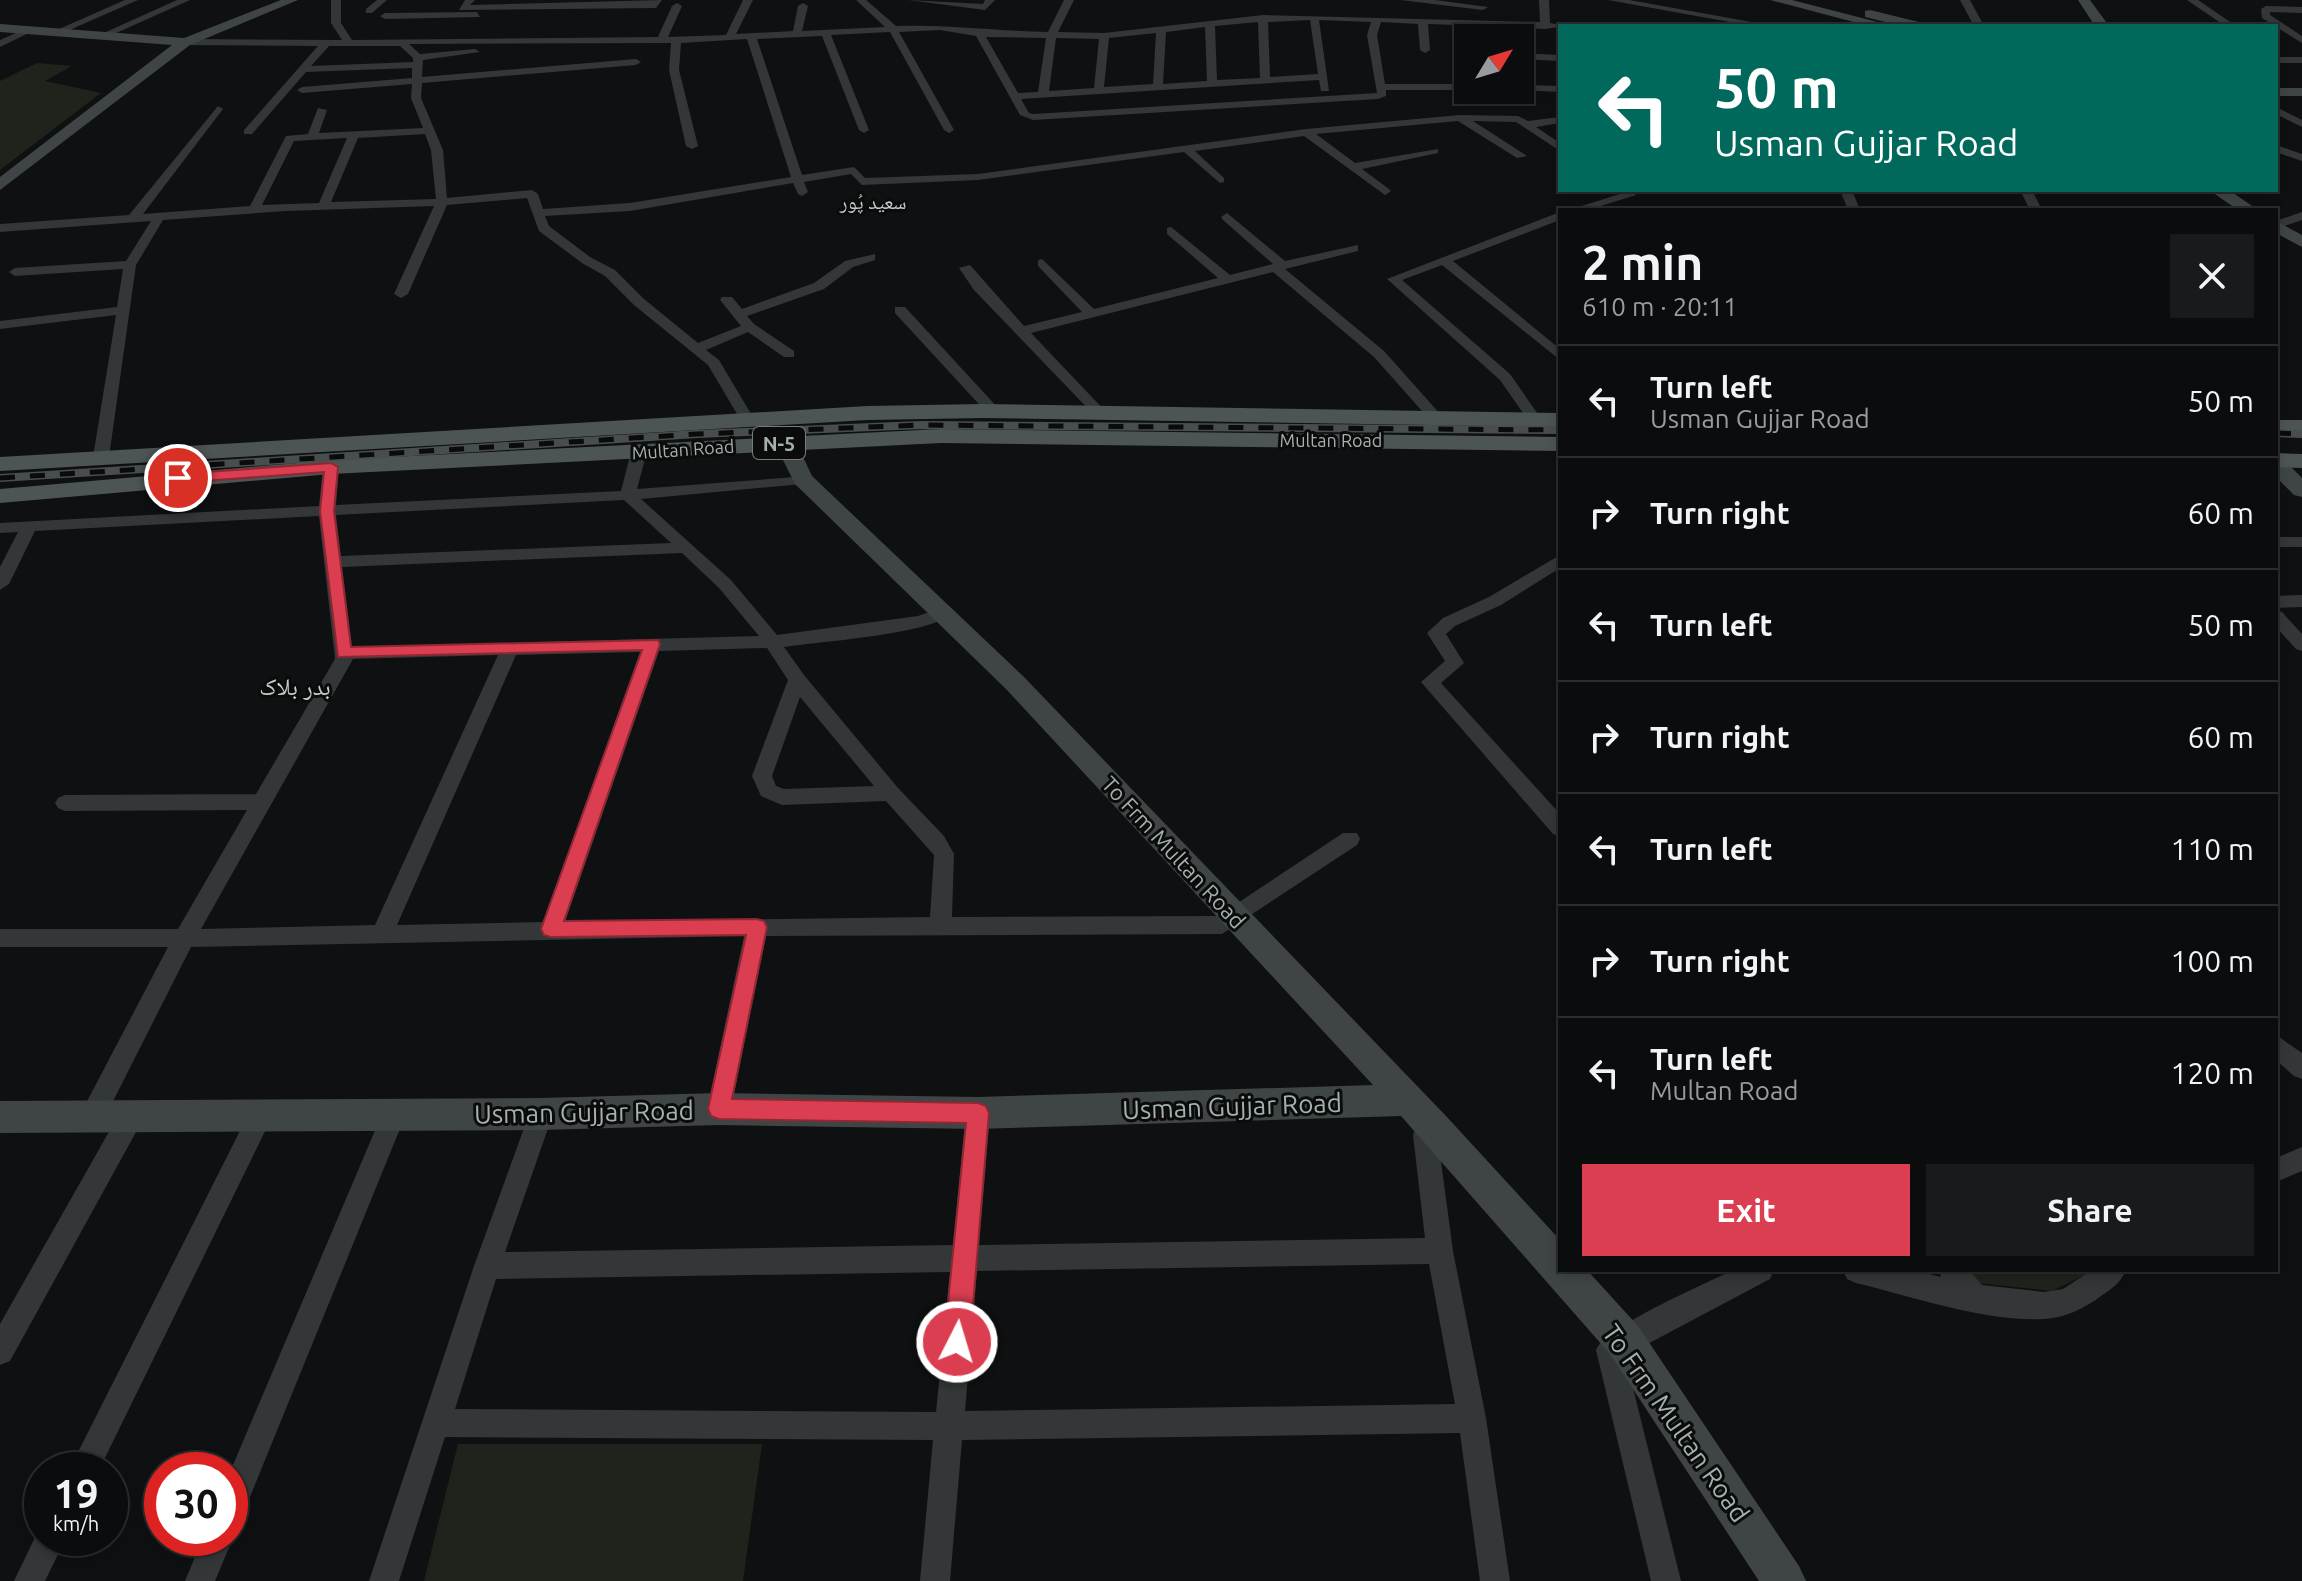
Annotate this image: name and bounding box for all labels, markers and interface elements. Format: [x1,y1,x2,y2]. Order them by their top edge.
north arrow [1454,24,1534,104]
map controls [1454,24,1534,104]
icon: left [1582,56,1686,160]
text: 50 m [1714,56,1839,119]
text: Usman Gujjar Road [1714,122,2018,163]
district label: سعید پُور [839,190,906,214]
button: close [2170,234,2254,318]
text: 2 min [1582,235,1703,289]
text: 610 m · 20:11 [1582,292,1738,321]
text: Turn left [1650,370,1772,404]
icon: left [1582,379,1626,423]
text: 50 m [2187,384,2254,418]
text: Usman Gujjar Road [1650,404,1870,433]
road number: N-5 [753,427,805,459]
street label: Multan Road [1280,430,1382,450]
street label: Multan Road [631,435,735,463]
pin [144,444,212,512]
icon: arrive [156,456,200,500]
icon: right [1582,491,1626,535]
text: Turn right [1650,496,1790,530]
text: 60 m [2187,496,2254,530]
icon: left [1582,603,1626,647]
text: Turn left [1650,608,1772,642]
text: 50 m [2187,608,2254,642]
district label: بدر بلاک [259,673,331,700]
icon: right [1582,715,1626,759]
text: Turn right [1650,720,1790,754]
text: 60 m [2187,720,2254,754]
street label: To Frm Multan Road [1097,771,1251,933]
icon: left [1582,827,1626,871]
text: Turn left [1650,832,1772,866]
text: 110 m [2170,832,2254,866]
icon: right [1582,939,1626,983]
text: Turn right [1650,944,1790,978]
text: 100 m [2170,944,2254,978]
text: Turn left [1650,1042,1772,1076]
icon: left [1582,1051,1626,1095]
text: 120 m [2170,1056,2254,1090]
text: Multan Road [1650,1076,1799,1105]
street label: Usman Gujjar Road [1122,1088,1342,1124]
street label: Usman Gujjar Road [474,1096,694,1128]
button: Exit [1582,1164,1910,1256]
button: Share [1926,1164,2254,1256]
position arrow [915,1300,999,1384]
street label: To Frm Multan Road [1597,1319,1755,1527]
speed limit sign: 30 [144,1452,248,1556]
text: 19 [53,1471,99,1516]
text: km/h [53,1512,99,1535]

